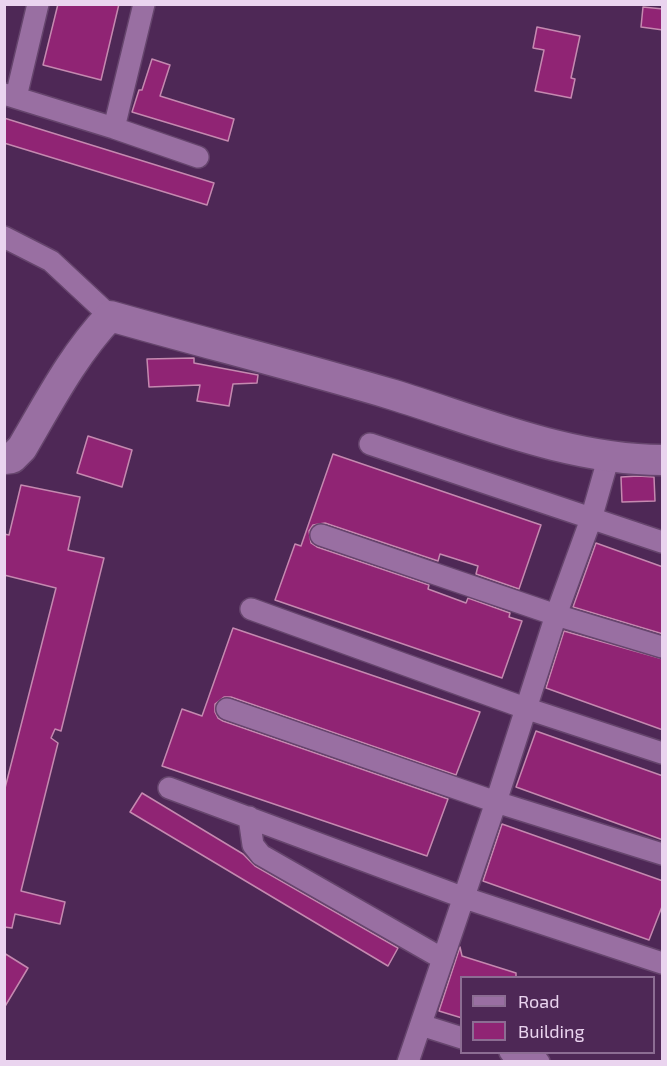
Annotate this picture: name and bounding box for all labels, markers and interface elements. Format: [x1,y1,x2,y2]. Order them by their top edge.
legend [460,976,655,1054]
text: Road [518,990,559,1012]
text: Building [518,1020,585,1042]

